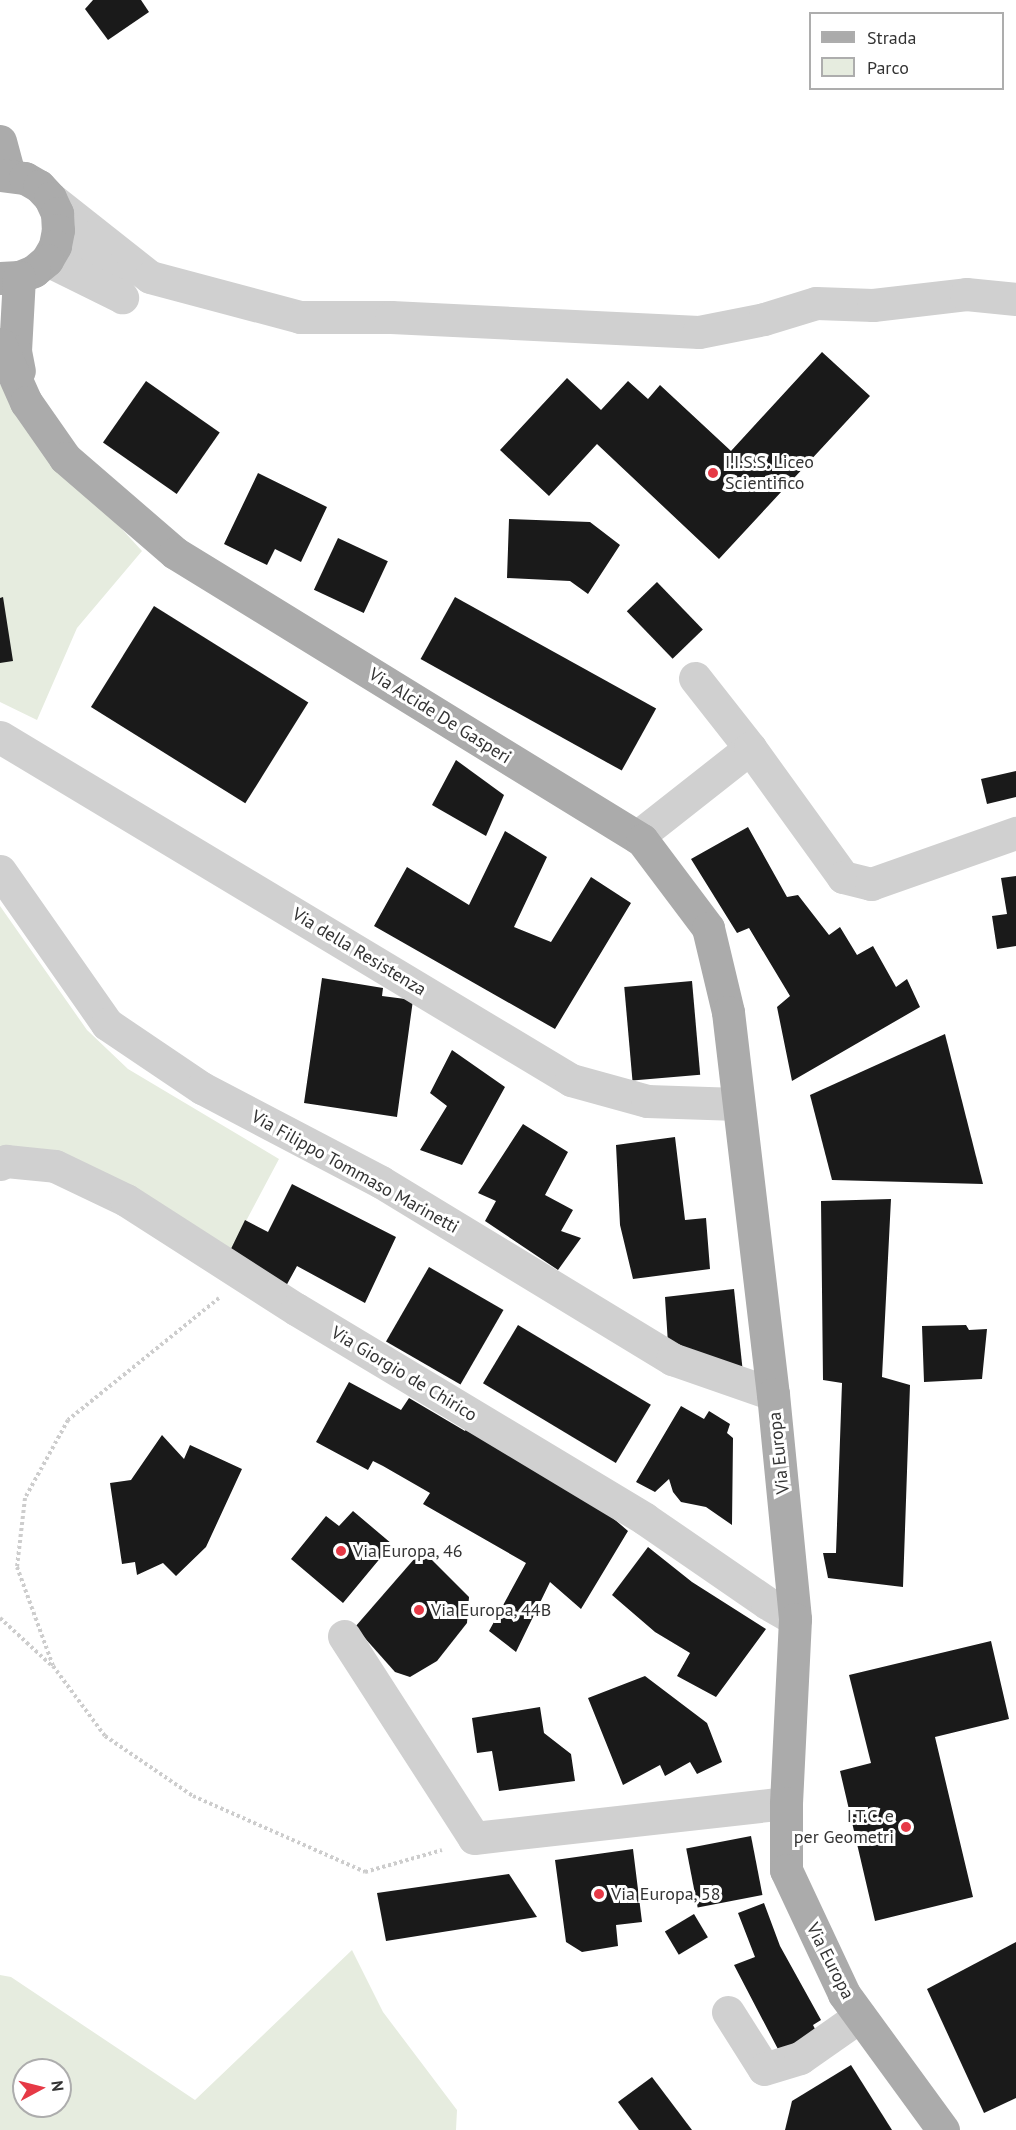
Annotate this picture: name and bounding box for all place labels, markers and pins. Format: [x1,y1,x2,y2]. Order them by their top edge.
place label: I.I.S.S. Liceo Scientifico [725,452,815,494]
marker: I.I.S.S. Liceo Scientifico [706,466,720,480]
place label: Via Europa, 46 [353,1540,464,1562]
marker: Via Europa, 46 [334,1544,348,1558]
place label: Via Europa, 44B [431,1599,553,1621]
marker: Via Europa, 44B [412,1603,426,1617]
place label: I.T.C. e per Geometri [794,1806,894,1848]
marker: I.T.C. e per Geometri [899,1820,913,1834]
place label: Via Europa, 58 [611,1883,722,1905]
marker: Via Europa, 58 [592,1887,606,1901]

